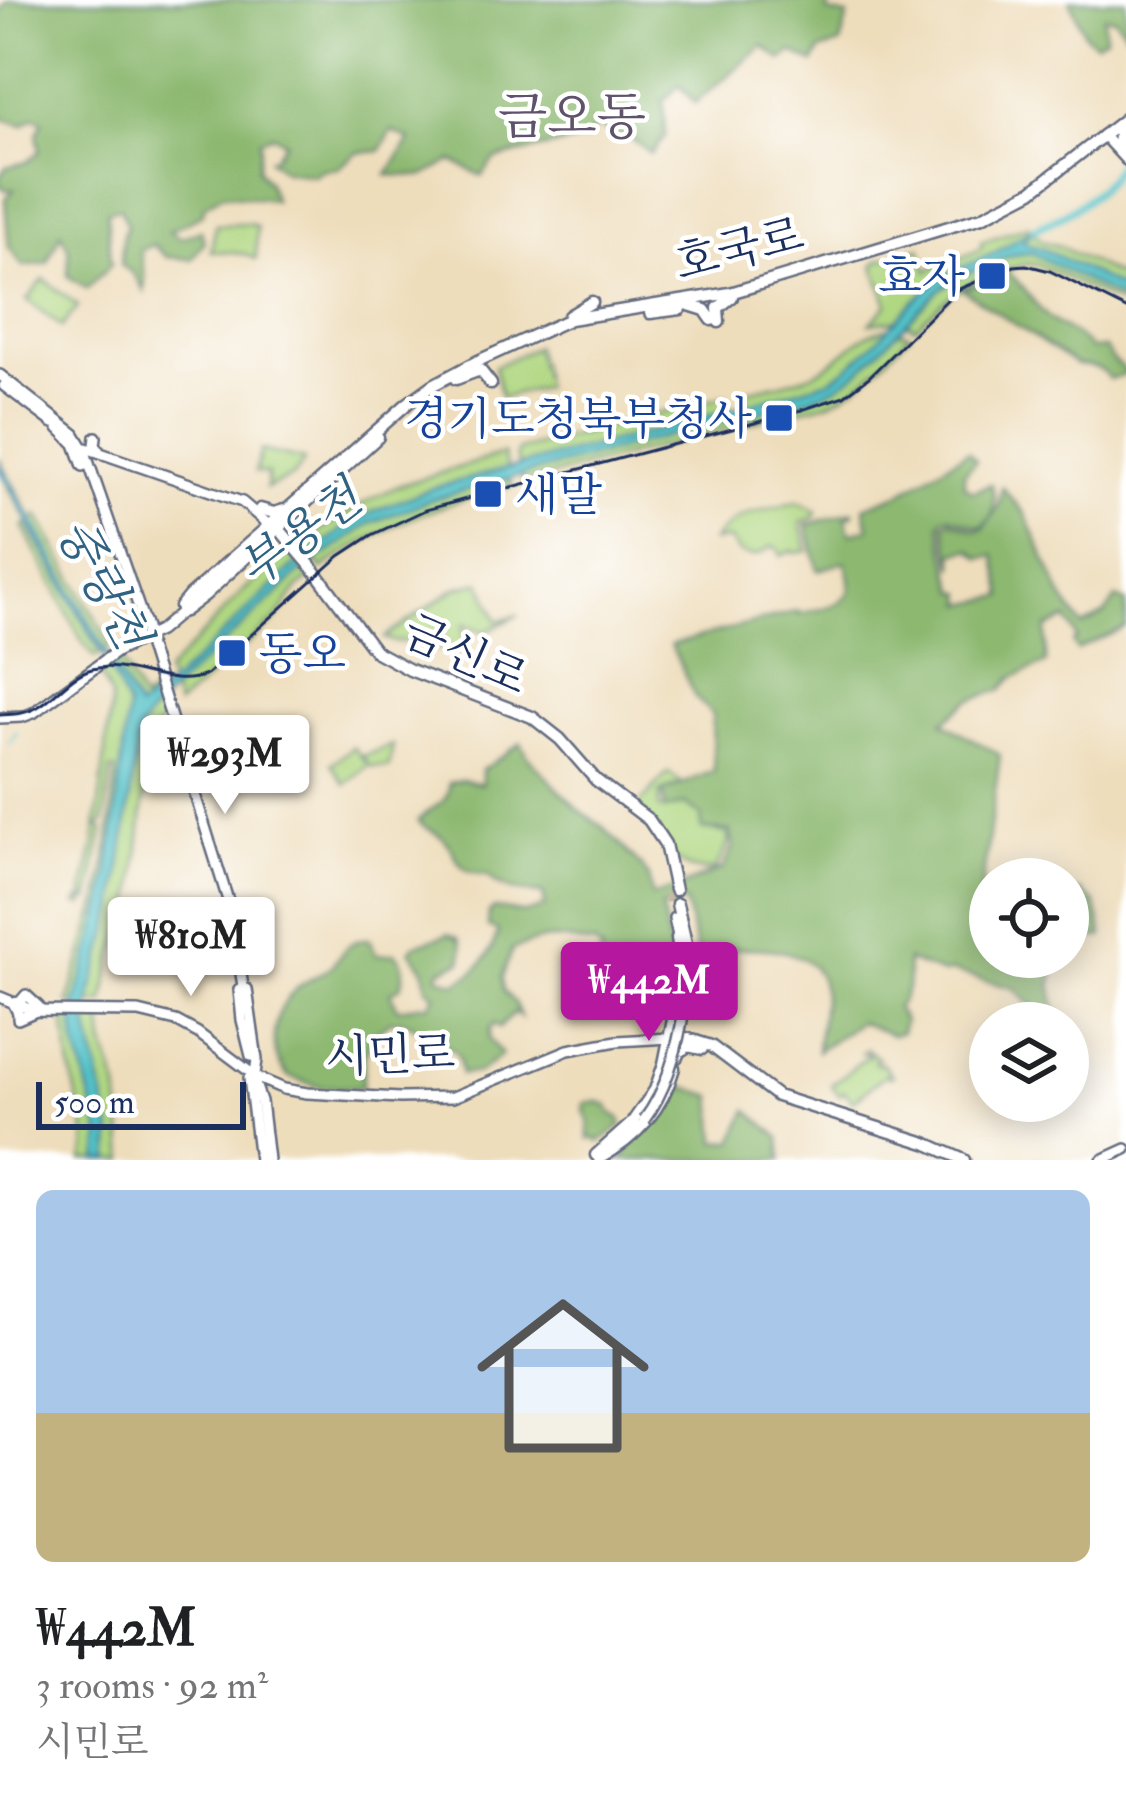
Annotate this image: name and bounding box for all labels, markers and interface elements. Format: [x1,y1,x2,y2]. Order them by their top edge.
district label: 금오동 [498,86,646,150]
street label: 호국로 [669,207,810,293]
place label: 효자 [878,250,966,306]
marker: 효자 [976,260,1008,292]
place label: 경기도청북부청사 [404,392,753,448]
marker: 경기도청북부청사 [763,402,795,434]
water label: 부용천 [227,467,377,600]
place label: 새말 [515,468,602,524]
marker: 새말 [472,478,504,510]
water label: 중랑천 [43,508,163,663]
street label: 금신로 [394,604,536,708]
place label: 동오 [259,627,346,683]
marker: 동오 [216,637,248,669]
pin: ₩293M [141,715,309,817]
text: ₩293M [167,729,283,778]
map controls [969,858,1089,1122]
button: locate [969,858,1089,978]
pin: ₩810M [107,897,275,999]
text: ₩810M [135,911,247,960]
pin: ₩442M [565,942,733,1044]
text: ₩442M [588,956,710,1005]
button: layers [969,1002,1089,1122]
street label: 시민로 [324,1026,456,1086]
scale bar [36,1076,246,1129]
text: 500 m [54,1082,135,1123]
icon: home [455,1268,671,1484]
text: ₩442M [36,1597,196,1661]
text: 3 rooms · 92 m² [36,1661,268,1710]
text: 시민로 [36,1718,149,1767]

